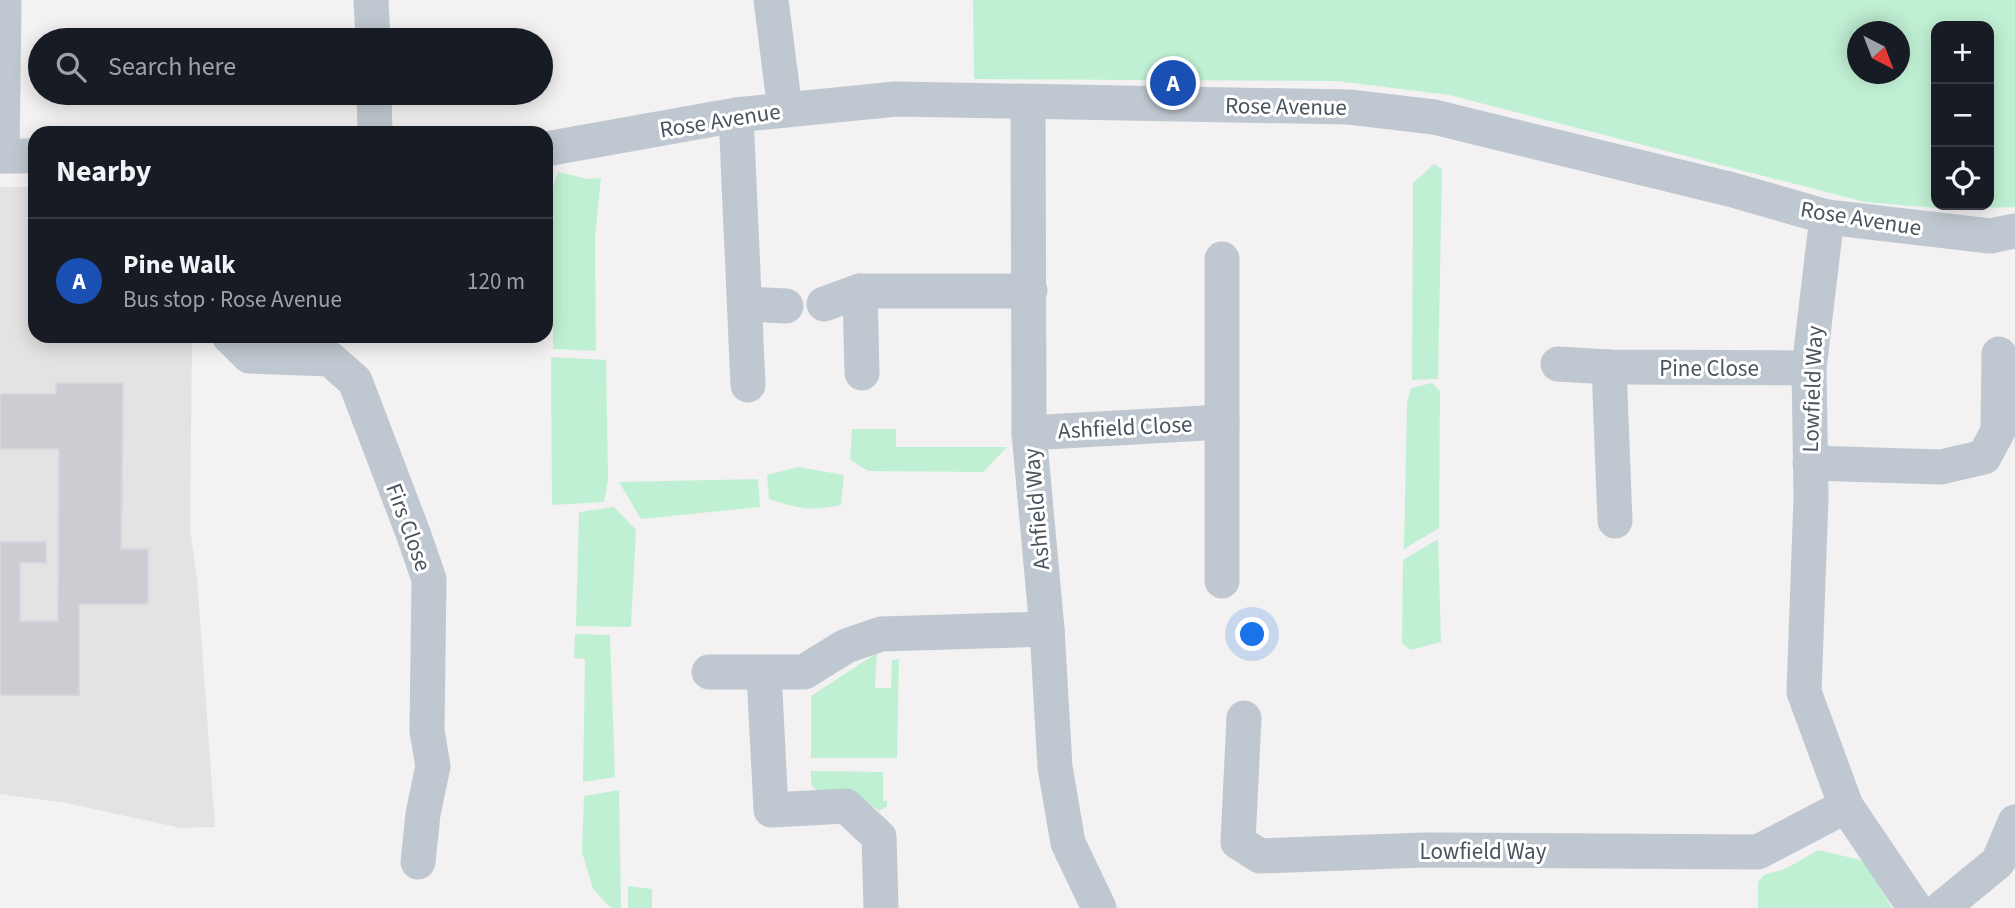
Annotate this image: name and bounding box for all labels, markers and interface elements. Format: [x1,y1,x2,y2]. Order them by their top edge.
north arrow [1847,21,1910,84]
map controls [1931,21,1994,210]
button: + [1931,21,1994,84]
search box [28,28,553,105]
icon: search [52,48,90,86]
text: Search here [108,48,236,85]
pin: A [1150,57,1196,109]
button: − [1931,84,1994,147]
street label: Rose Avenue [1225,89,1347,124]
street label: Rose Avenue [657,95,783,146]
button: locate [1931,147,1994,210]
text: Nearby [56,150,151,193]
street label: Rose Avenue [1798,193,1924,244]
text: Pine Walk [123,246,235,283]
text: A [72,265,86,298]
text: 120 m [467,265,525,298]
text: Bus stop · Rose Avenue [123,283,342,316]
street label: Lowfield Way [1794,325,1831,453]
street label: Pine Close [1659,352,1759,385]
street label: Ashfield Close [1057,407,1193,447]
street label: Ashfield Way [1015,446,1058,571]
street label: Firs Close [377,478,440,576]
your location [1235,617,1269,651]
street label: Lowfield Way [1420,835,1547,868]

